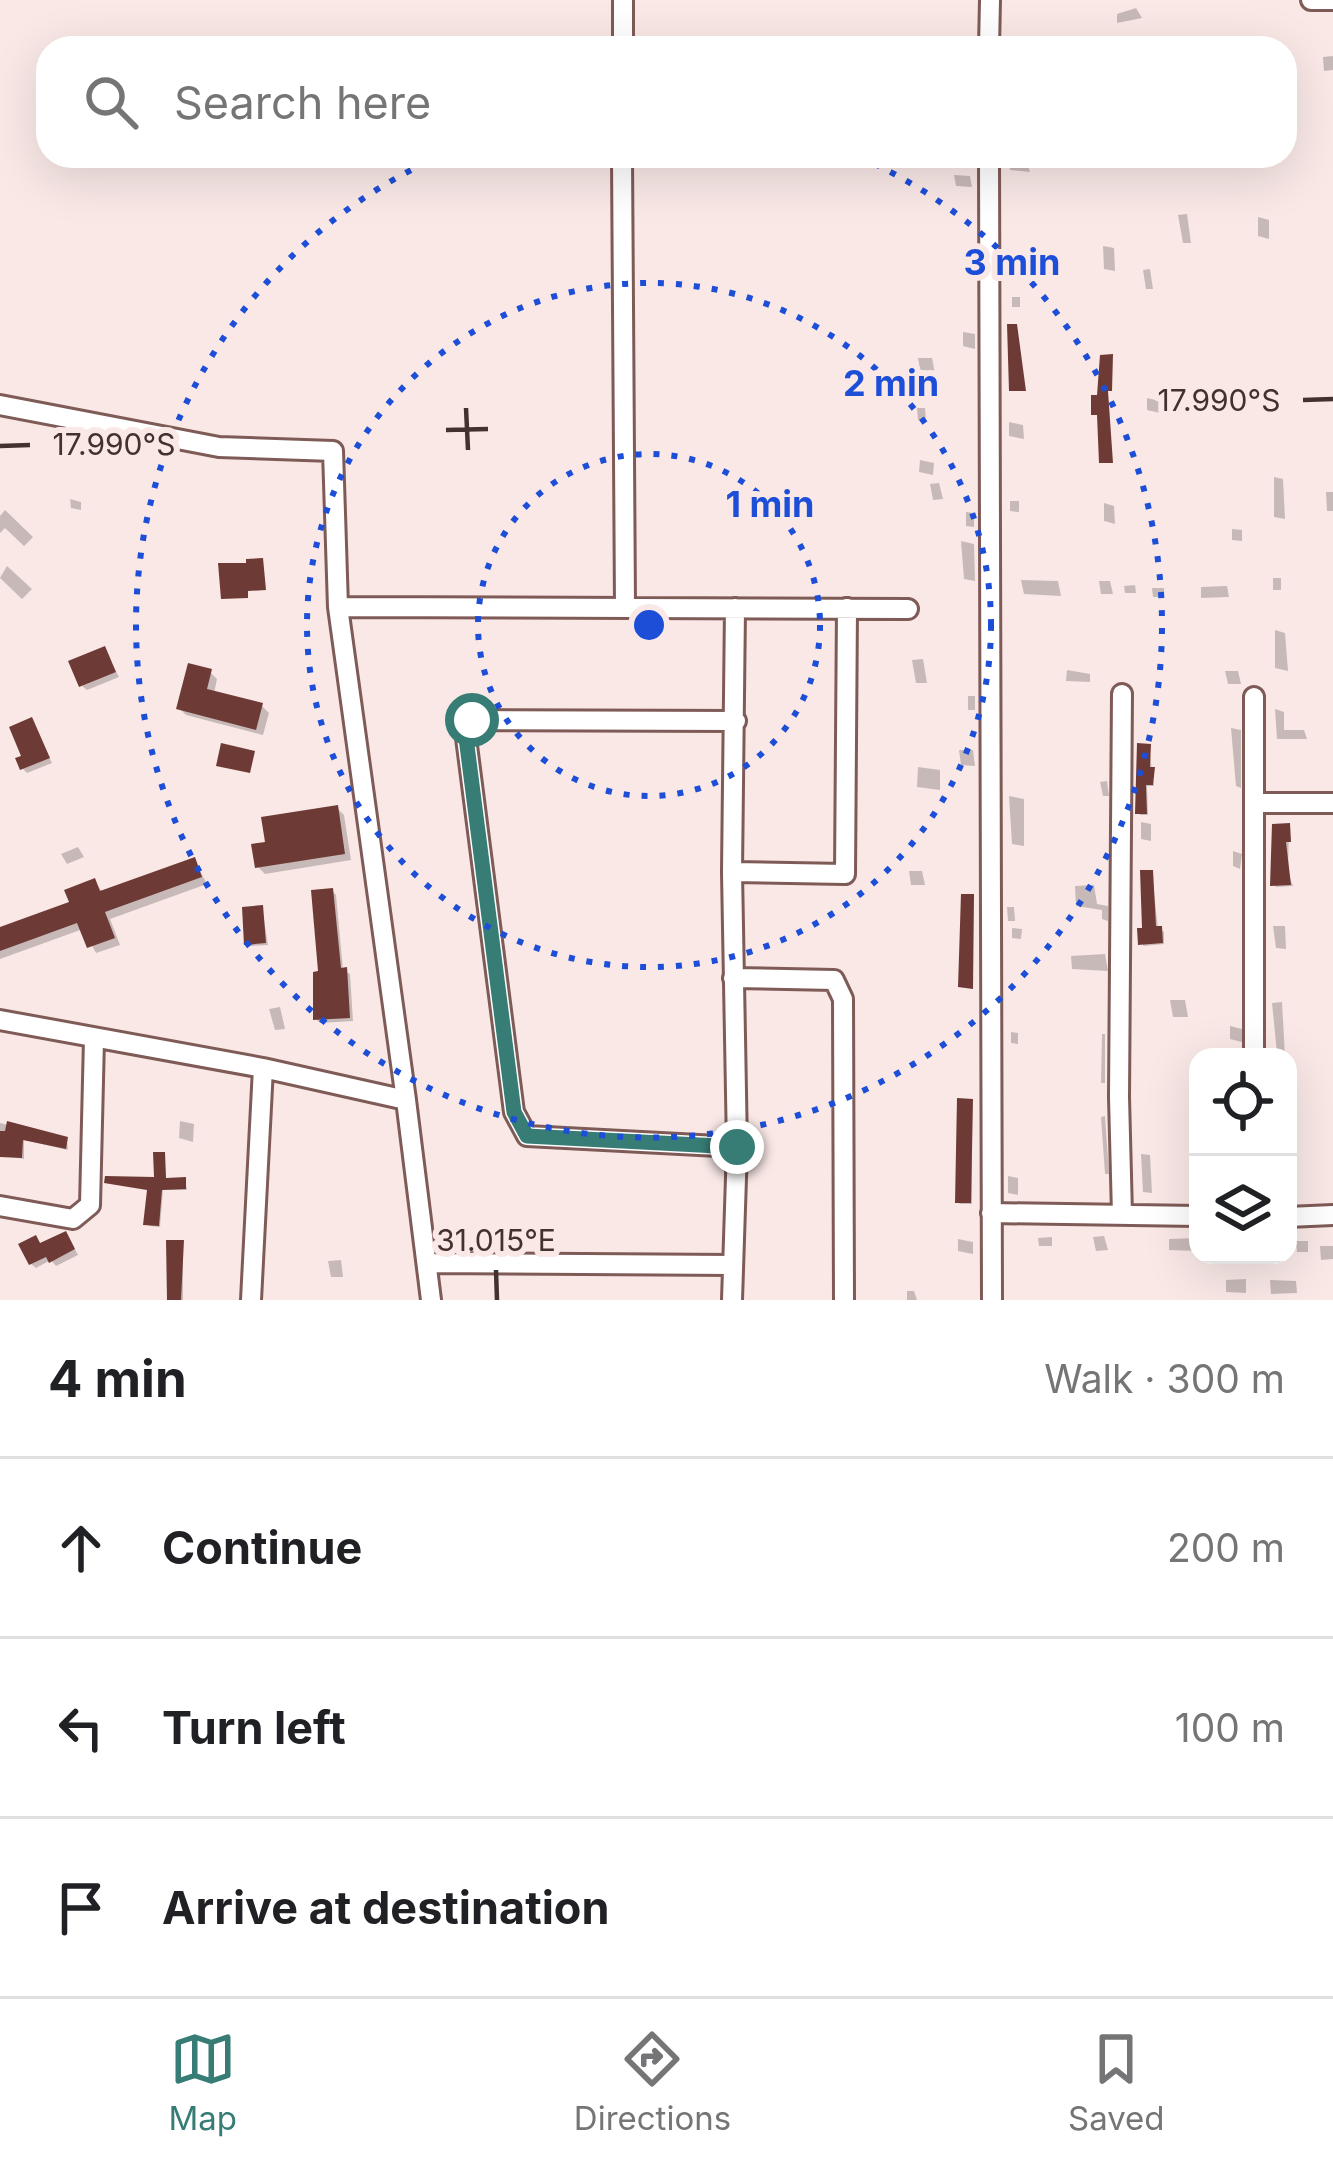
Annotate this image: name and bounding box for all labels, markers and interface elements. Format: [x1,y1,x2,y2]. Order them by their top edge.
search box [36,36,1297,168]
icon: search [78,69,144,135]
text: Search here [174,75,431,130]
text: 3 min [964,240,1060,284]
text: 2 min [843,361,939,405]
text: 17.990°S [1158,382,1280,418]
text: 17.990°S [53,426,175,462]
text: 1 min [725,482,815,526]
centre of rings [628,604,670,646]
route start [445,693,499,747]
map controls [1189,1048,1297,1264]
button: locate [1189,1048,1297,1156]
route end [710,1120,764,1174]
button: layers [1189,1156,1297,1264]
text: 31.015°E [436,1222,556,1258]
text: 4 min [48,1348,187,1409]
text: Walk · 300 m [1044,1355,1285,1402]
icon: ahead [48,1515,114,1581]
text: Continue [162,1520,362,1575]
text: 200 m [1167,1524,1285,1571]
icon: left [48,1695,114,1761]
text: Turn left [162,1700,346,1755]
text: 100 m [1175,1704,1285,1751]
icon: arrive [48,1875,114,1941]
text: Arrive at destination [162,1880,609,1935]
tab: Map [168,2026,237,2138]
tab: Directions [574,2026,731,2138]
tab: Saved [1068,2026,1165,2138]

